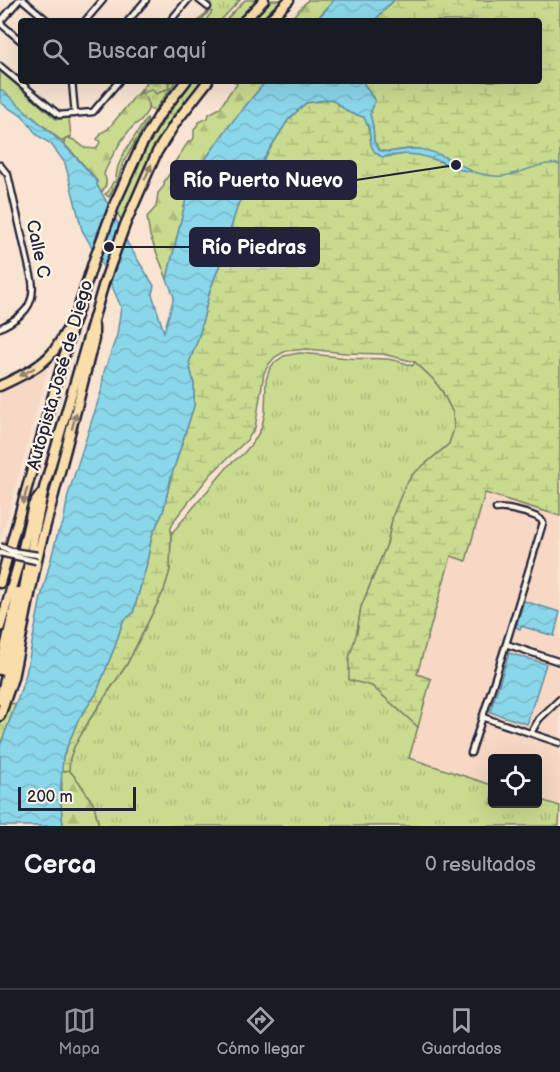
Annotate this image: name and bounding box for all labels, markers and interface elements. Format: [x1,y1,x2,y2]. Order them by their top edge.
search box [18,18,542,84]
icon: search [39,35,72,68]
text: Buscar aquí [87,38,206,65]
callout: Río Puerto Nuevo [171,161,356,199]
one-way arrow [144,163,153,180]
text: Río Puerto Nuevo [183,169,343,193]
street label: Calle C [22,218,54,280]
callout: Río Piedras [190,228,319,266]
text: Río Piedras [202,236,307,260]
street label: Autopista José de Diego [23,277,97,473]
one-way arrow [18,367,35,377]
one-way arrow [69,412,79,430]
one-way arrow [19,487,29,505]
map controls [488,754,542,808]
button: locate [488,754,542,808]
scale bar [18,784,136,812]
text: 200 m [27,788,73,807]
text: Cerca [24,850,96,881]
text: 0 resultados [425,853,536,877]
tab: Mapa [59,1004,100,1059]
tab: Cómo llegar [217,1004,305,1059]
tab: Guardados [422,1004,501,1059]

